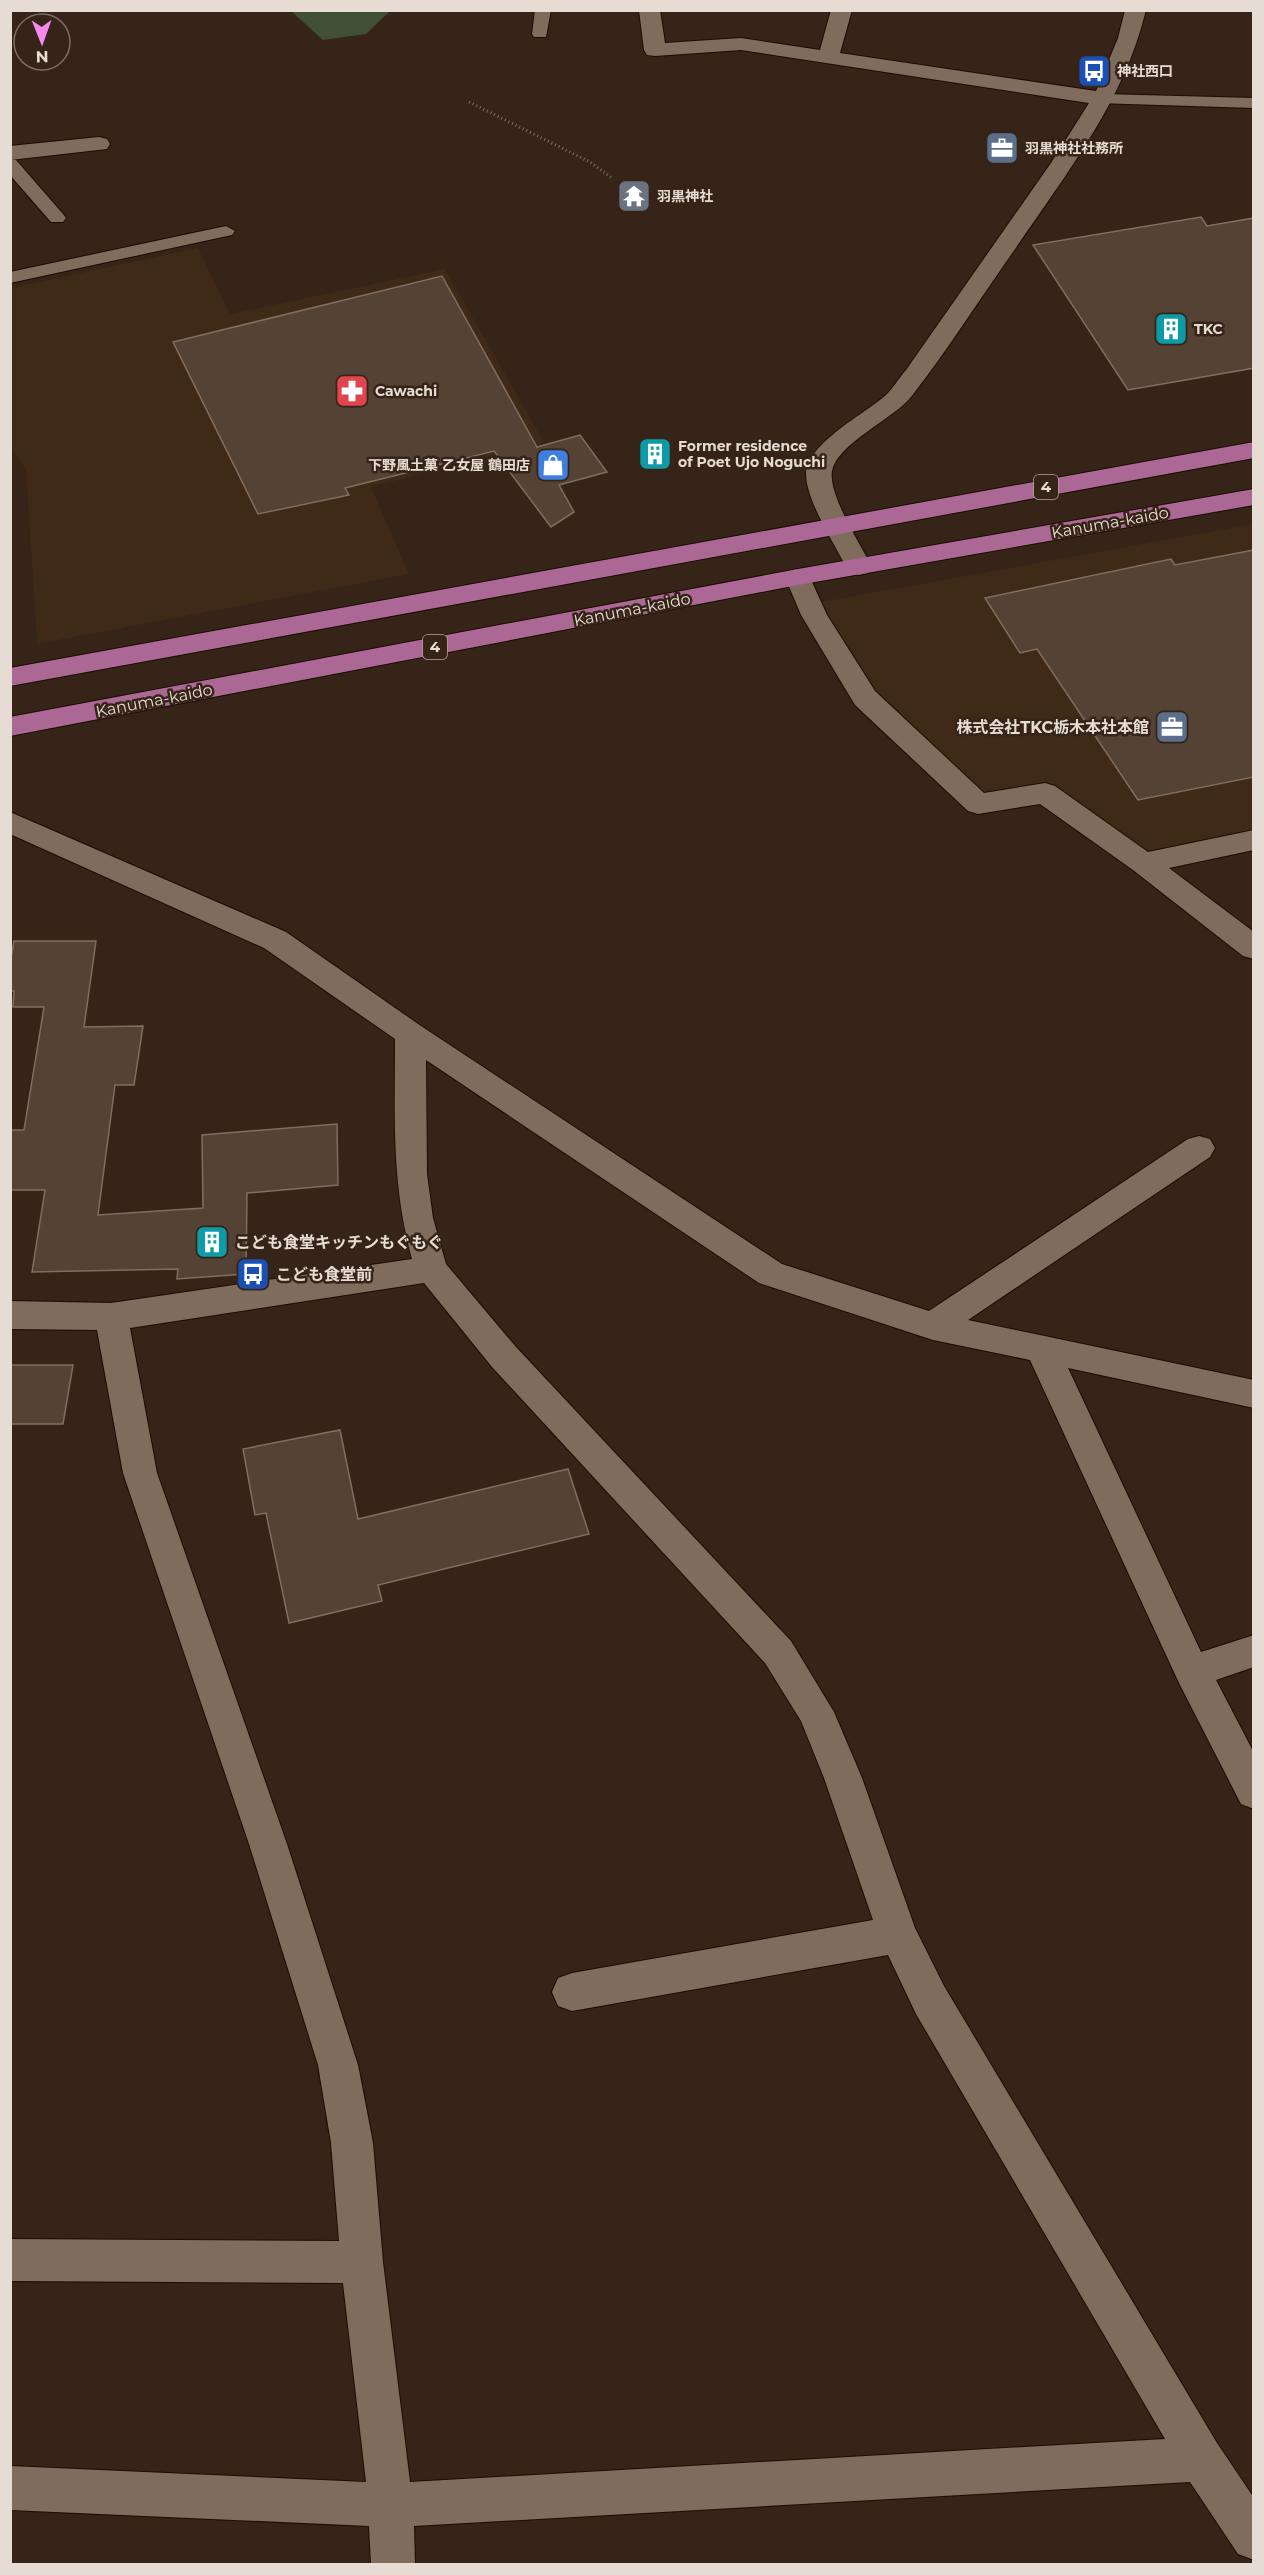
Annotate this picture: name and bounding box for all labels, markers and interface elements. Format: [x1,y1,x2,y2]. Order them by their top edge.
north arrow [12,12,72,72]
text: N [36,47,49,66]
bus stop icon: 神社西口 [1076,53,1112,89]
place label: 神社西口 [1117,62,1173,80]
office icon: 羽黒神社社務所 [984,130,1020,166]
place label: 羽黒神社社務所 [1025,139,1123,157]
temple icon: 羽黒神社 [616,178,652,214]
place label: 羽黒神社 [657,187,713,205]
building icon: TKC [1153,311,1189,347]
place label: TKC [1194,320,1223,338]
pharmacy icon: Cawachi [334,373,370,409]
place label: Cawachi [375,382,437,400]
building icon: Former residence of Poet Ujo Noguchi [637,436,673,472]
place label: Former residence of Poet Ujo Noguchi [678,437,825,471]
shop icon: 下野風土菓 乙女屋 鶴田店 [535,447,571,483]
place label: 下野風土菓 乙女屋 鶴田店 [368,456,530,474]
road number: 4 [1034,475,1058,499]
street label: Kanuma-kaido [1050,503,1170,542]
street label: Kanuma-kaido [572,589,692,630]
road number: 4 [423,635,447,659]
street label: Kanuma-kaido [94,680,214,721]
office icon: 株式会社TKC栃木本社本館 [1154,709,1190,745]
place label: 株式会社TKC栃木本社本館 [956,718,1149,737]
building icon: こども食堂キッチンもぐもぐ [194,1224,230,1260]
place label: こども食堂キッチンもぐもぐ [235,1233,443,1252]
bus stop icon: こども食堂前 [235,1256,271,1292]
place label: こども食堂前 [276,1265,372,1284]

